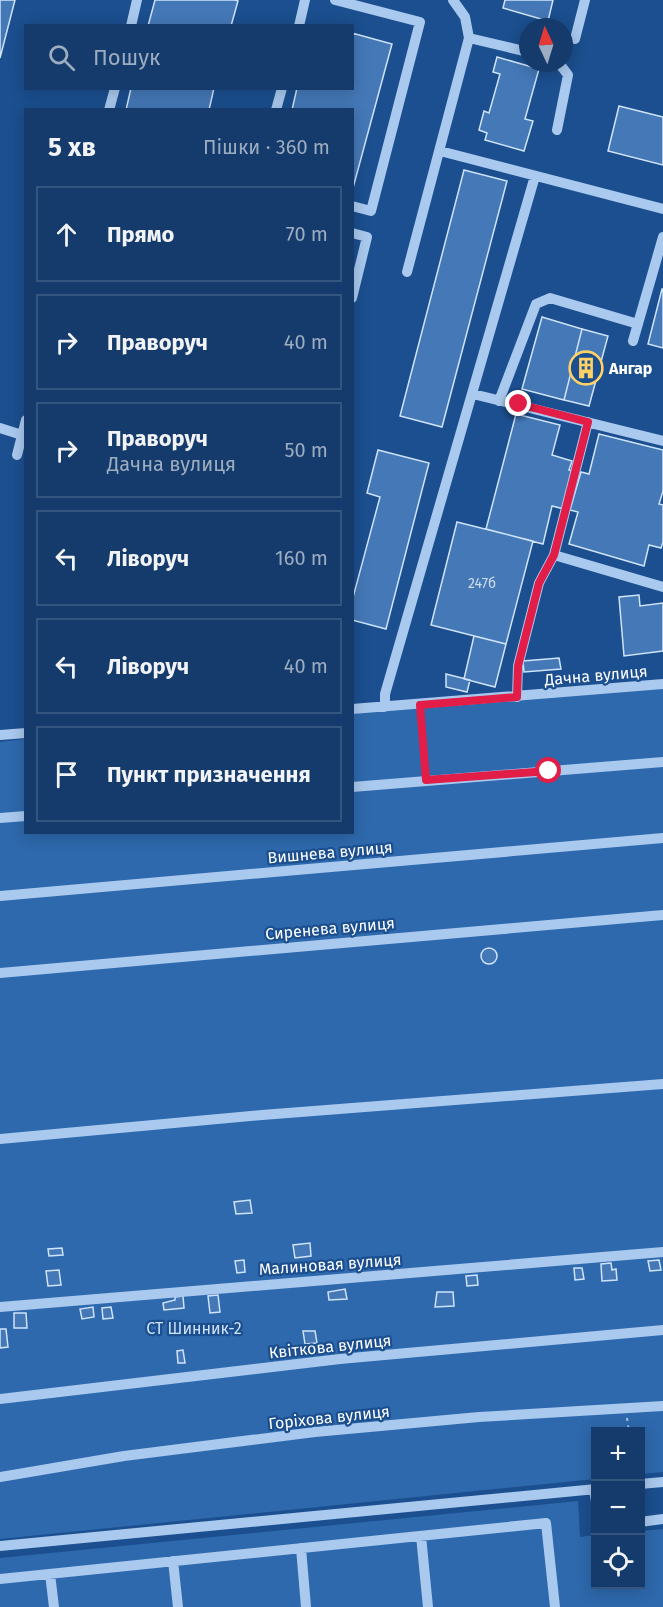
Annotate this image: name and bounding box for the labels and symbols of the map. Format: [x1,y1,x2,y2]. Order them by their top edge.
north arrow [519,18,573,72]
building icon: Ангар [568,350,604,386]
place label: Ангар [608,359,652,378]
route end [505,390,531,416]
house number: 247б [468,575,496,592]
street label: Дачна вулиця [543,662,648,690]
route start [535,757,561,783]
street label: Вишнева вулиця [267,838,393,867]
street label: Сиренева вулиця [264,913,396,944]
street label: Малиновая вулиця [258,1250,402,1279]
park label: СТ Шинник-2 [146,1319,242,1338]
street label: Квіткова вулиця [268,1331,392,1362]
street label: Горіхова вулиця [267,1402,391,1433]

